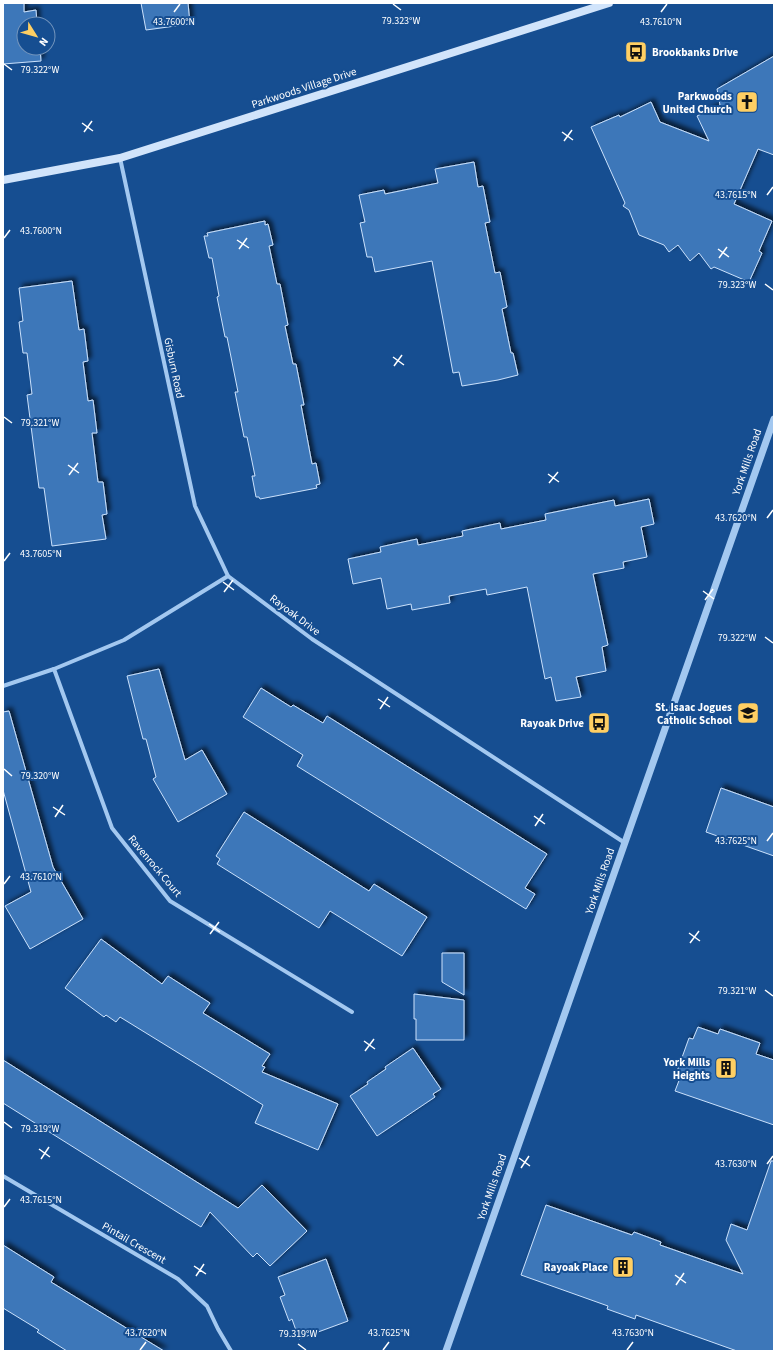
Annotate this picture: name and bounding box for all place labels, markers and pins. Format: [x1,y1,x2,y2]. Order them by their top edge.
bus stop icon: Brookbanks Drive [623,39,649,65]
place label: Brookbanks Drive [652,45,739,60]
place label: Parkwoods United Church [663,89,732,117]
church icon: Parkwoods United Church [734,89,760,115]
place label: St. Isaac Jogues Catholic School [655,700,733,728]
school or university icon: St. Isaac Jogues Catholic School [735,700,761,726]
bus stop icon: Rayoak Drive [586,710,612,736]
place label: Rayoak Drive [520,716,584,731]
place label: York Mills Heights [663,1055,710,1083]
building icon: York Mills Heights [713,1055,739,1081]
building icon: Rayoak Place [610,1254,636,1280]
place label: Rayoak Place [544,1260,608,1275]

